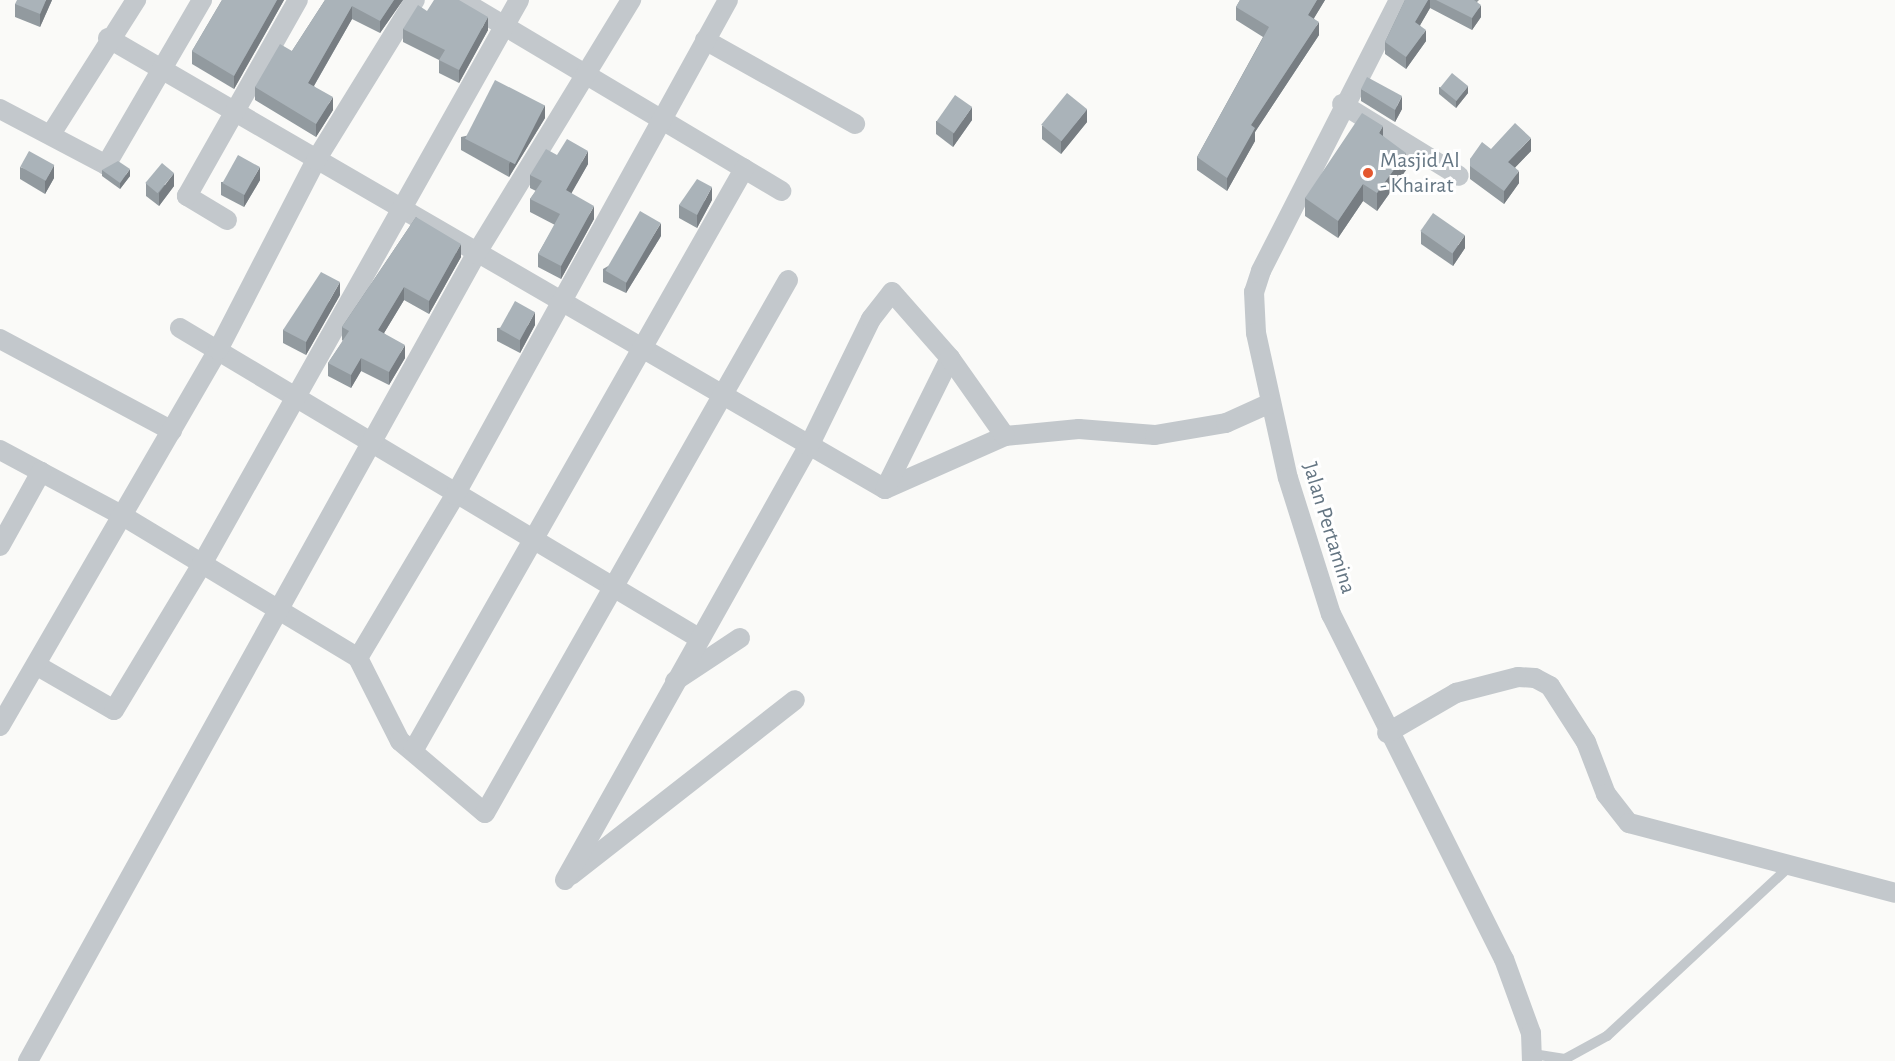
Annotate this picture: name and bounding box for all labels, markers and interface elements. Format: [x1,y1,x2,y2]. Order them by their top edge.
place label: Masjid Al - Khairat [1380,147,1460,198]
marker: Masjid Al - Khairat [1361,166,1375,180]
street label: Jalan Pertamina [1296,459,1362,597]

